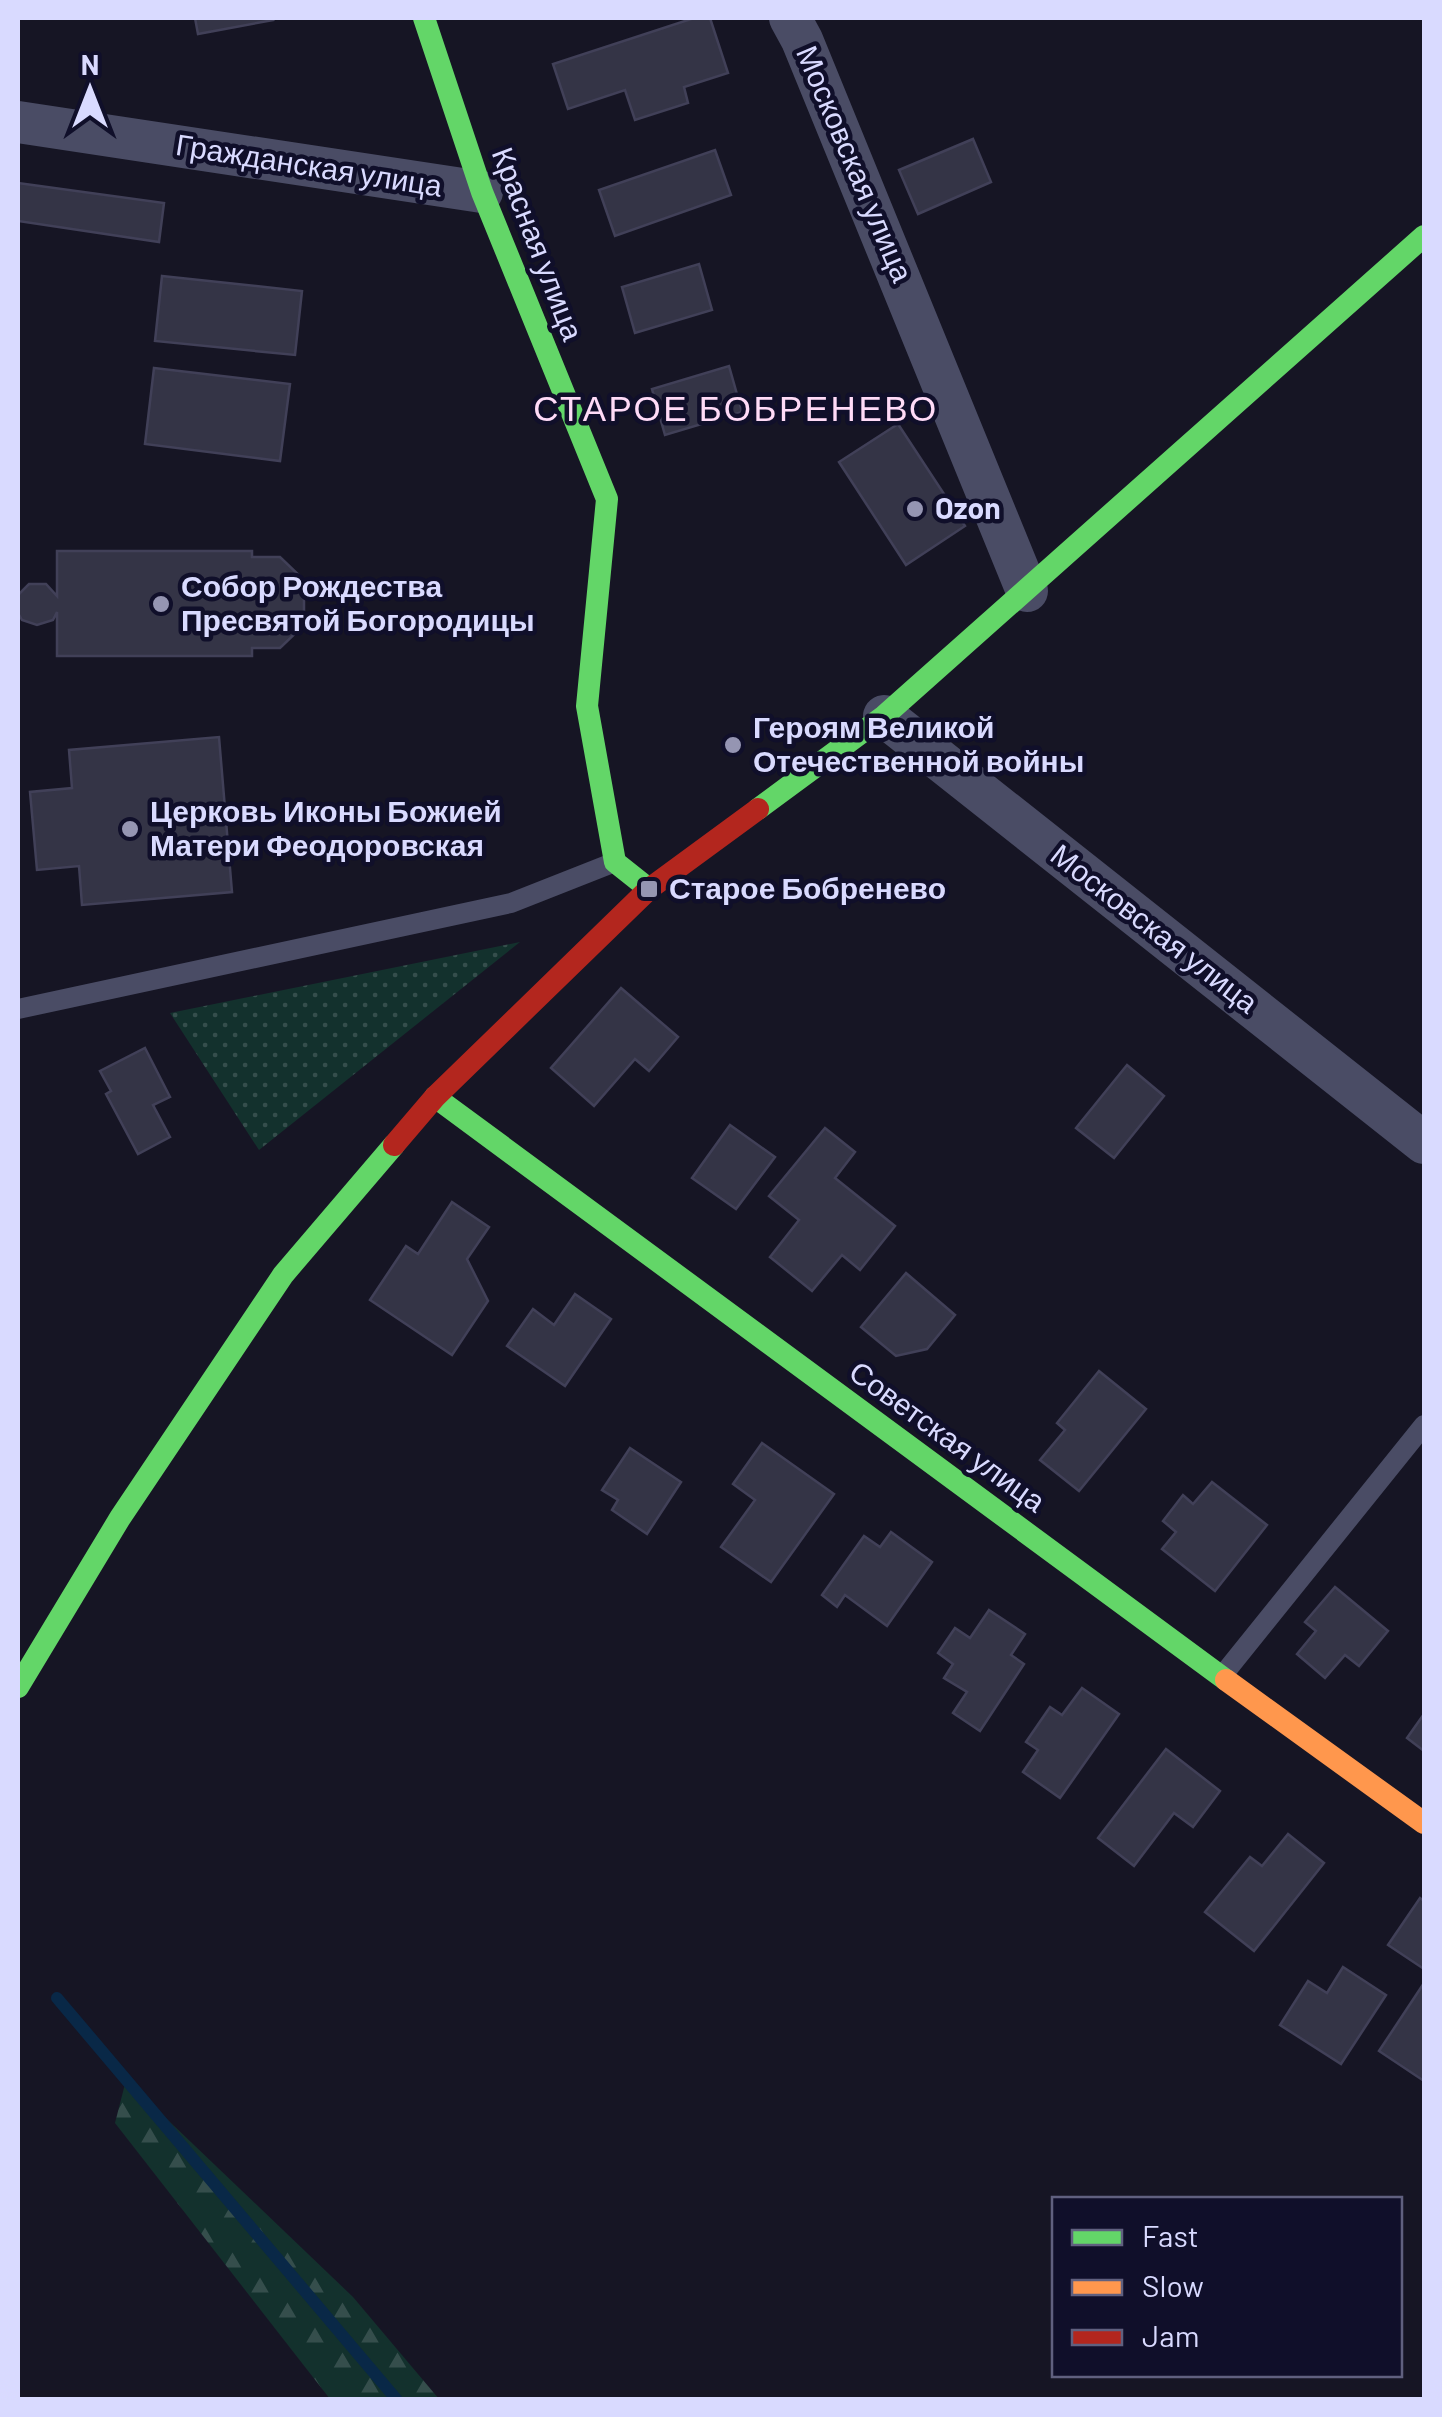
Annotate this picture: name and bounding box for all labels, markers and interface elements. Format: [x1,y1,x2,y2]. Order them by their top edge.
north arrow [40,40,140,140]
street label: Московская улица [790,40,922,287]
text: N [81,47,99,81]
street label: Гражданская улица [174,125,445,203]
street label: Красная улица [486,142,592,345]
district label: СТАРОЕ БОБРЕНЕВО [533,386,939,428]
place label: Ozon [935,489,1001,525]
marker: Ozon [904,498,926,520]
place label: Собор Рождества Пресвятой Богородицы [181,567,535,637]
marker: Собор Рождества Пресвятой Богородицы [150,593,172,615]
place label: Героям Великой Отечественной войны [753,708,1084,778]
marker: Героям Великой Отечественной войны [722,734,744,756]
place label: Церковь Иконы Божией Матери Феодоровская [150,792,502,862]
marker: Церковь Иконы Божией Матери Феодоровская [119,818,141,840]
street label: Московская улица [1044,835,1266,1020]
place label: Старое Бобренево [669,869,946,905]
marker: Старое Бобренево [638,878,660,900]
street label: Советская улица [843,1352,1053,1519]
legend [1052,2197,1402,2377]
text: Fast [1142,2217,1199,2253]
text: Slow [1142,2267,1204,2303]
text: Jam [1142,2317,1199,2353]

